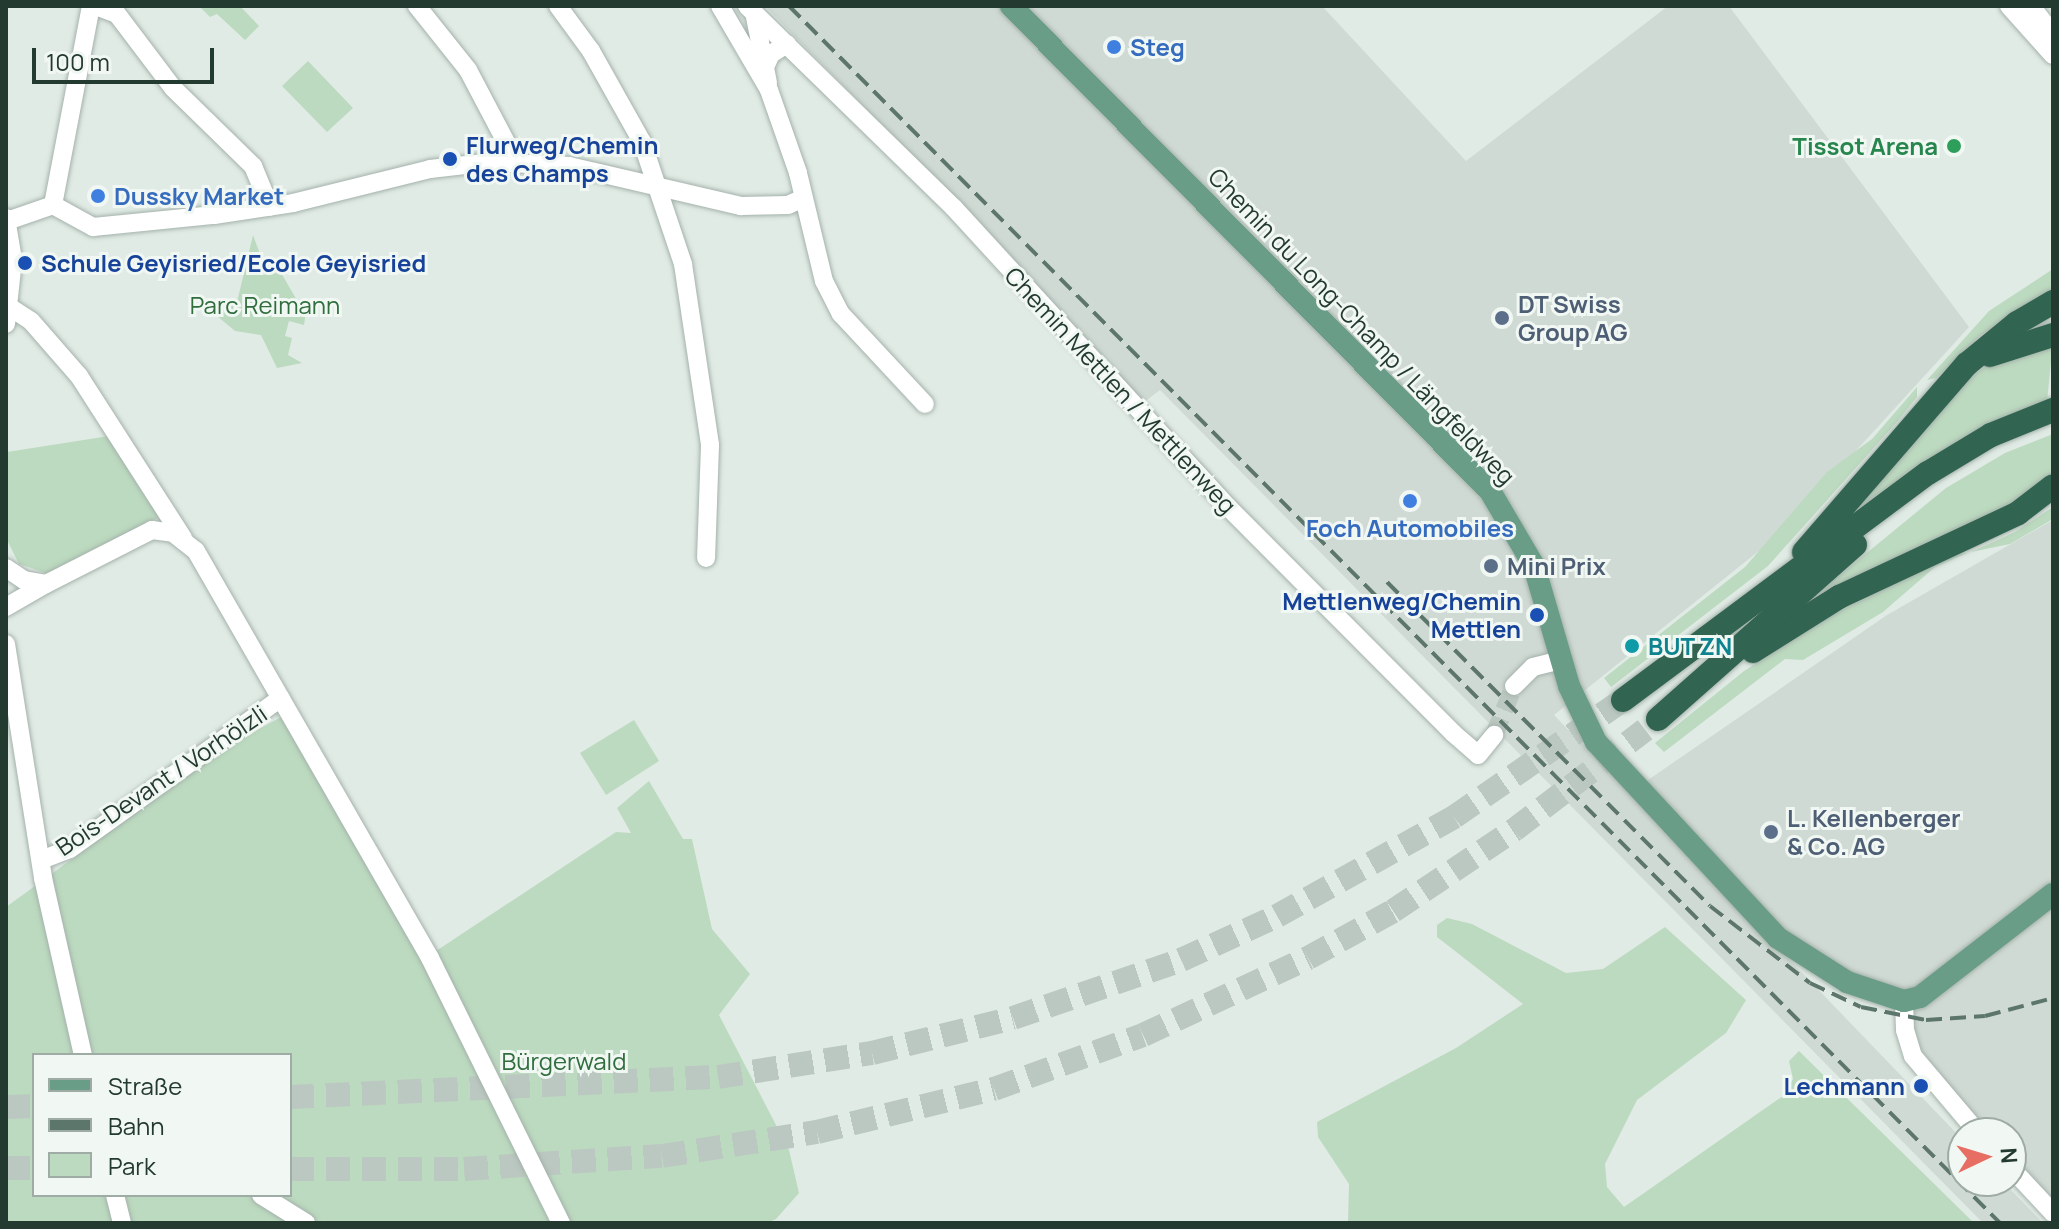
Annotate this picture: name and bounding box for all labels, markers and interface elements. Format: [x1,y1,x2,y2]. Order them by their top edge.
scale bar [36,32,218,82]
place label: Steg [1130,33,1185,61]
marker: Steg [1105,38,1123,56]
text: 100 m [46,45,110,78]
place label: Flurweg/Chemin des Champs [466,131,658,187]
place label: Tissot Arena [1792,132,1938,160]
marker: Tissot Arena [1945,137,1963,155]
marker: Flurweg/Chemin des Champs [441,150,459,168]
street label: Chemin du Long-Champ / Längfeldweg [1203,162,1521,490]
place label: Dussky Market [114,182,284,210]
marker: Dussky Market [89,187,107,205]
place label: Schule Geyisried/Ecole Geyisried [41,249,426,277]
marker: Schule Geyisried/Ecole Geyisried [16,254,34,272]
street label: Chemin Mettlen / Mettlenweg [999,261,1243,519]
place label: DT Swiss Group AG [1518,290,1628,346]
park label: Parc Reimann [190,291,340,319]
marker: DT Swiss Group AG [1493,309,1511,327]
marker: Foch Automobiles [1401,492,1419,510]
place label: Foch Automobiles [1306,514,1514,542]
place label: Mini Prix [1507,552,1606,580]
marker: Mini Prix [1482,557,1500,575]
place label: Mettlenweg/Chemin Mettlen [1282,587,1521,643]
marker: Mettlenweg/Chemin Mettlen [1528,606,1546,624]
place label: BUT ZN [1648,632,1733,660]
marker: BUT ZN [1623,637,1641,655]
street label: Bois-Devant / Vorhölzli [50,699,272,861]
place label: L. Kellenberger & Co. AG [1787,804,1961,860]
marker: L. Kellenberger & Co. AG [1762,823,1780,841]
park label: Bürgerwald [502,1047,626,1075]
legend [32,1053,292,1197]
text: Straße [108,1069,182,1102]
place label: Lechmann [1784,1072,1905,1100]
marker: Lechmann [1912,1077,1930,1095]
text: Bahn [108,1109,165,1142]
north arrow [1947,1117,2027,1197]
text: N [1993,1147,2024,1164]
text: Park [108,1149,156,1182]

